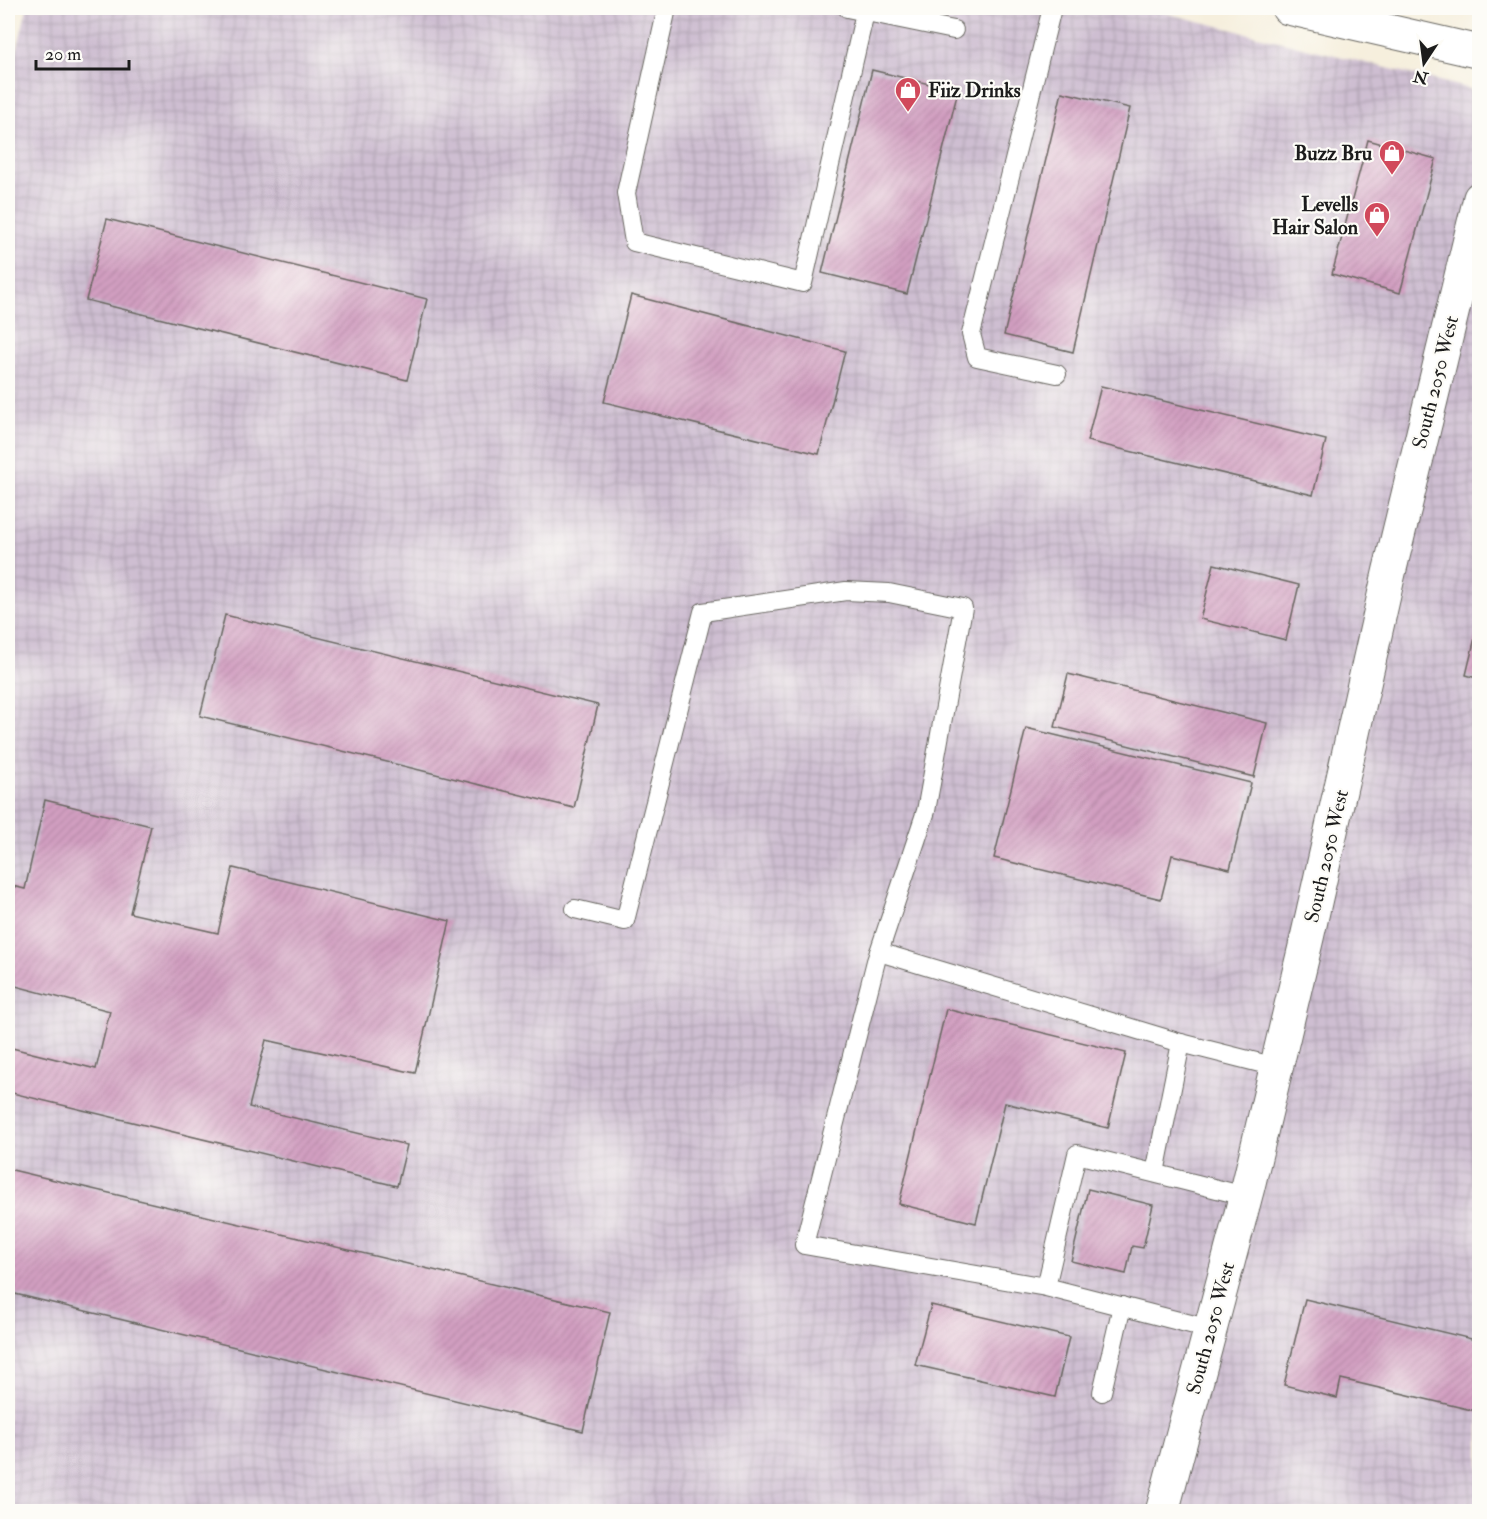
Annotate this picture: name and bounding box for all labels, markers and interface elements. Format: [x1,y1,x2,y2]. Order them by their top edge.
scale bar [36,33,129,71]
north arrow [1394,33,1454,93]
text: 20 m [45,43,81,66]
text: N [1411,65,1431,88]
shop icon: Fiiz Drinks [893,75,923,113]
place label: Fiiz Drinks [928,78,1021,103]
shop icon: Buzz Bru [1377,138,1407,176]
place label: Buzz Bru [1294,141,1373,166]
place label: Levells Hair Salon [1272,192,1359,240]
shop icon: Levells Hair Salon [1362,200,1392,238]
street label: South 2050 West [1407,313,1464,451]
street label: South 2050 West [1299,787,1354,925]
street label: South 2050 West [1181,1259,1240,1397]

